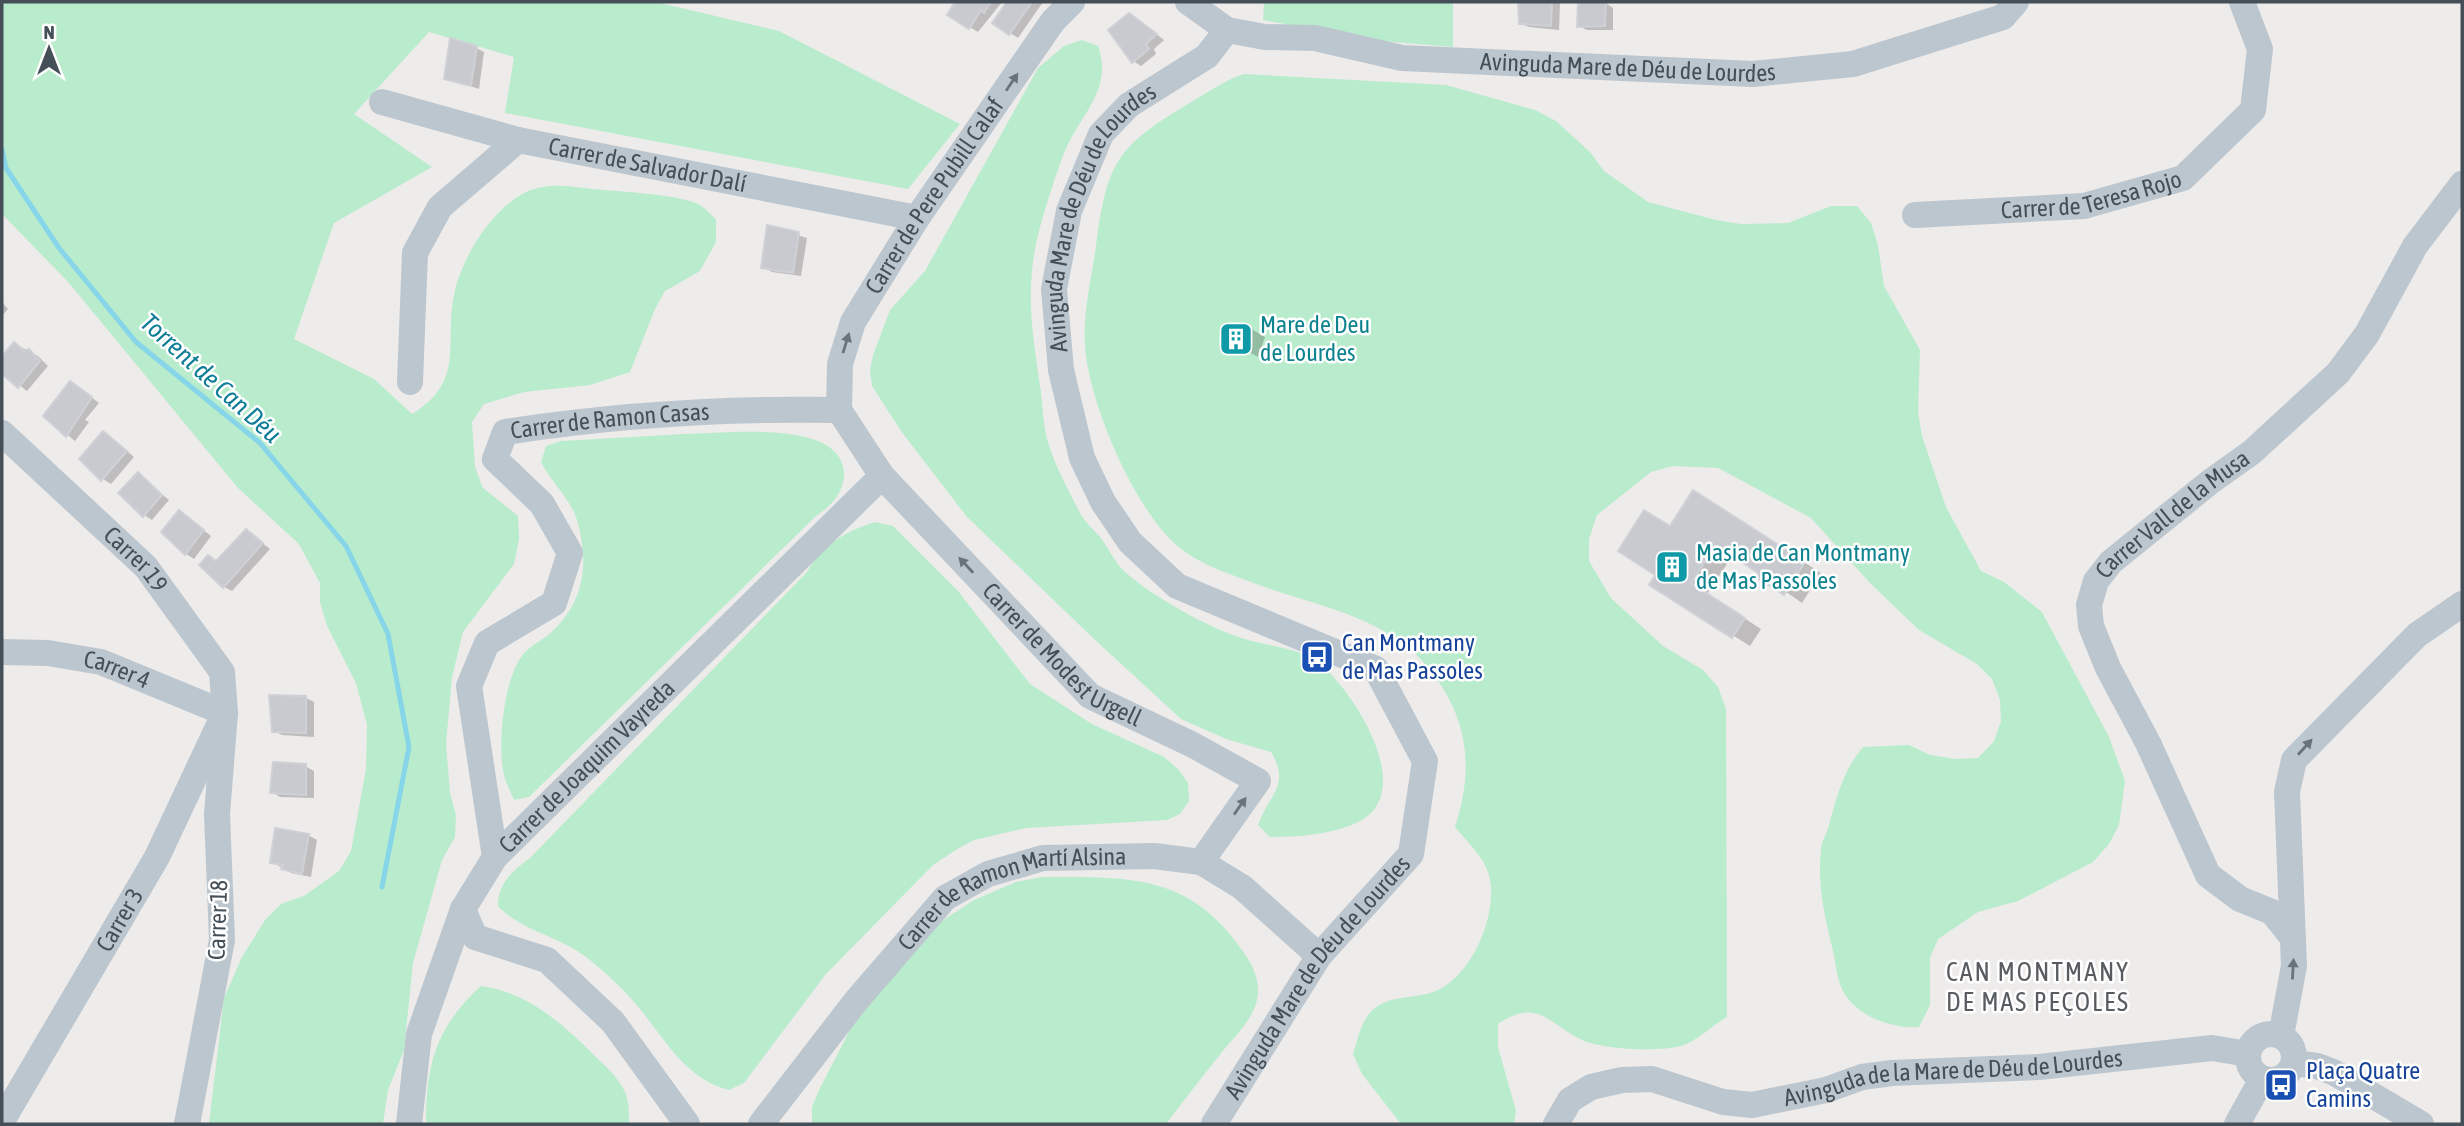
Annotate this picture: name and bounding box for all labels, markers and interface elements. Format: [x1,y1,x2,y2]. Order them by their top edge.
north arrow [14,14,84,84]
text: N [43,21,55,43]
street label: Avinguda Mare de Déu de Lourdes [1480,48,1777,87]
one-way arrow [1005,73,1019,91]
street label: Avinguda Mare de Déu de Lourdes [1040,78,1161,353]
street label: Carrer de Pere Pubill Calaf [860,92,1009,299]
street label: Carrer de Salvador Dalí [546,132,749,197]
street label: Carrer de Teresa Rojo [2000,165,2185,223]
water label: Torrent de Can Déu [135,307,287,449]
place label: Mare de Deu de Lourdes [1260,311,1370,366]
building icon: Mare de Deu de Lourdes [1217,320,1255,358]
one-way arrow [842,332,852,353]
street label: Carrer de Ramon Casas [509,398,710,444]
street label: Carrer Vall de la Musa [2090,444,2254,583]
street label: Carrer 19 [99,521,173,597]
place label: Masia de Can Montmany de Mas Passoles [1696,539,1910,594]
building icon: Masia de Can Montmany de Mas Passoles [1653,548,1691,586]
one-way arrow [959,557,975,574]
street label: Carrer de Modest Urgell [977,577,1146,732]
place label: Can Montmany de Mas Passoles [1342,629,1483,684]
bus stop icon: Can Montmany de Mas Passoles [1298,638,1336,676]
street label: Carrer 4 [82,645,154,694]
street label: Carrer de Joaquim Vayreda [493,674,680,858]
one-way arrow [2297,738,2313,756]
one-way arrow [1233,797,1247,815]
street label: Carrer de Ramon Martí Alsina [892,843,1126,956]
street label: Avinguda Mare de Déu de Lourdes [1219,850,1416,1104]
street label: Carrer 18 [203,880,232,960]
street label: Carrer 3 [90,883,149,956]
district label: CAN MONTMANY DE MAS PEÇOLES [1946,957,2130,1017]
one-way arrow [2287,958,2298,980]
street label: Avinguda de la Mare de Déu de Lourdes [1781,1044,2124,1111]
place label: Plaça Quatre Camins [2306,1057,2420,1112]
bus stop icon: Plaça Quatre Camins [2262,1066,2300,1104]

